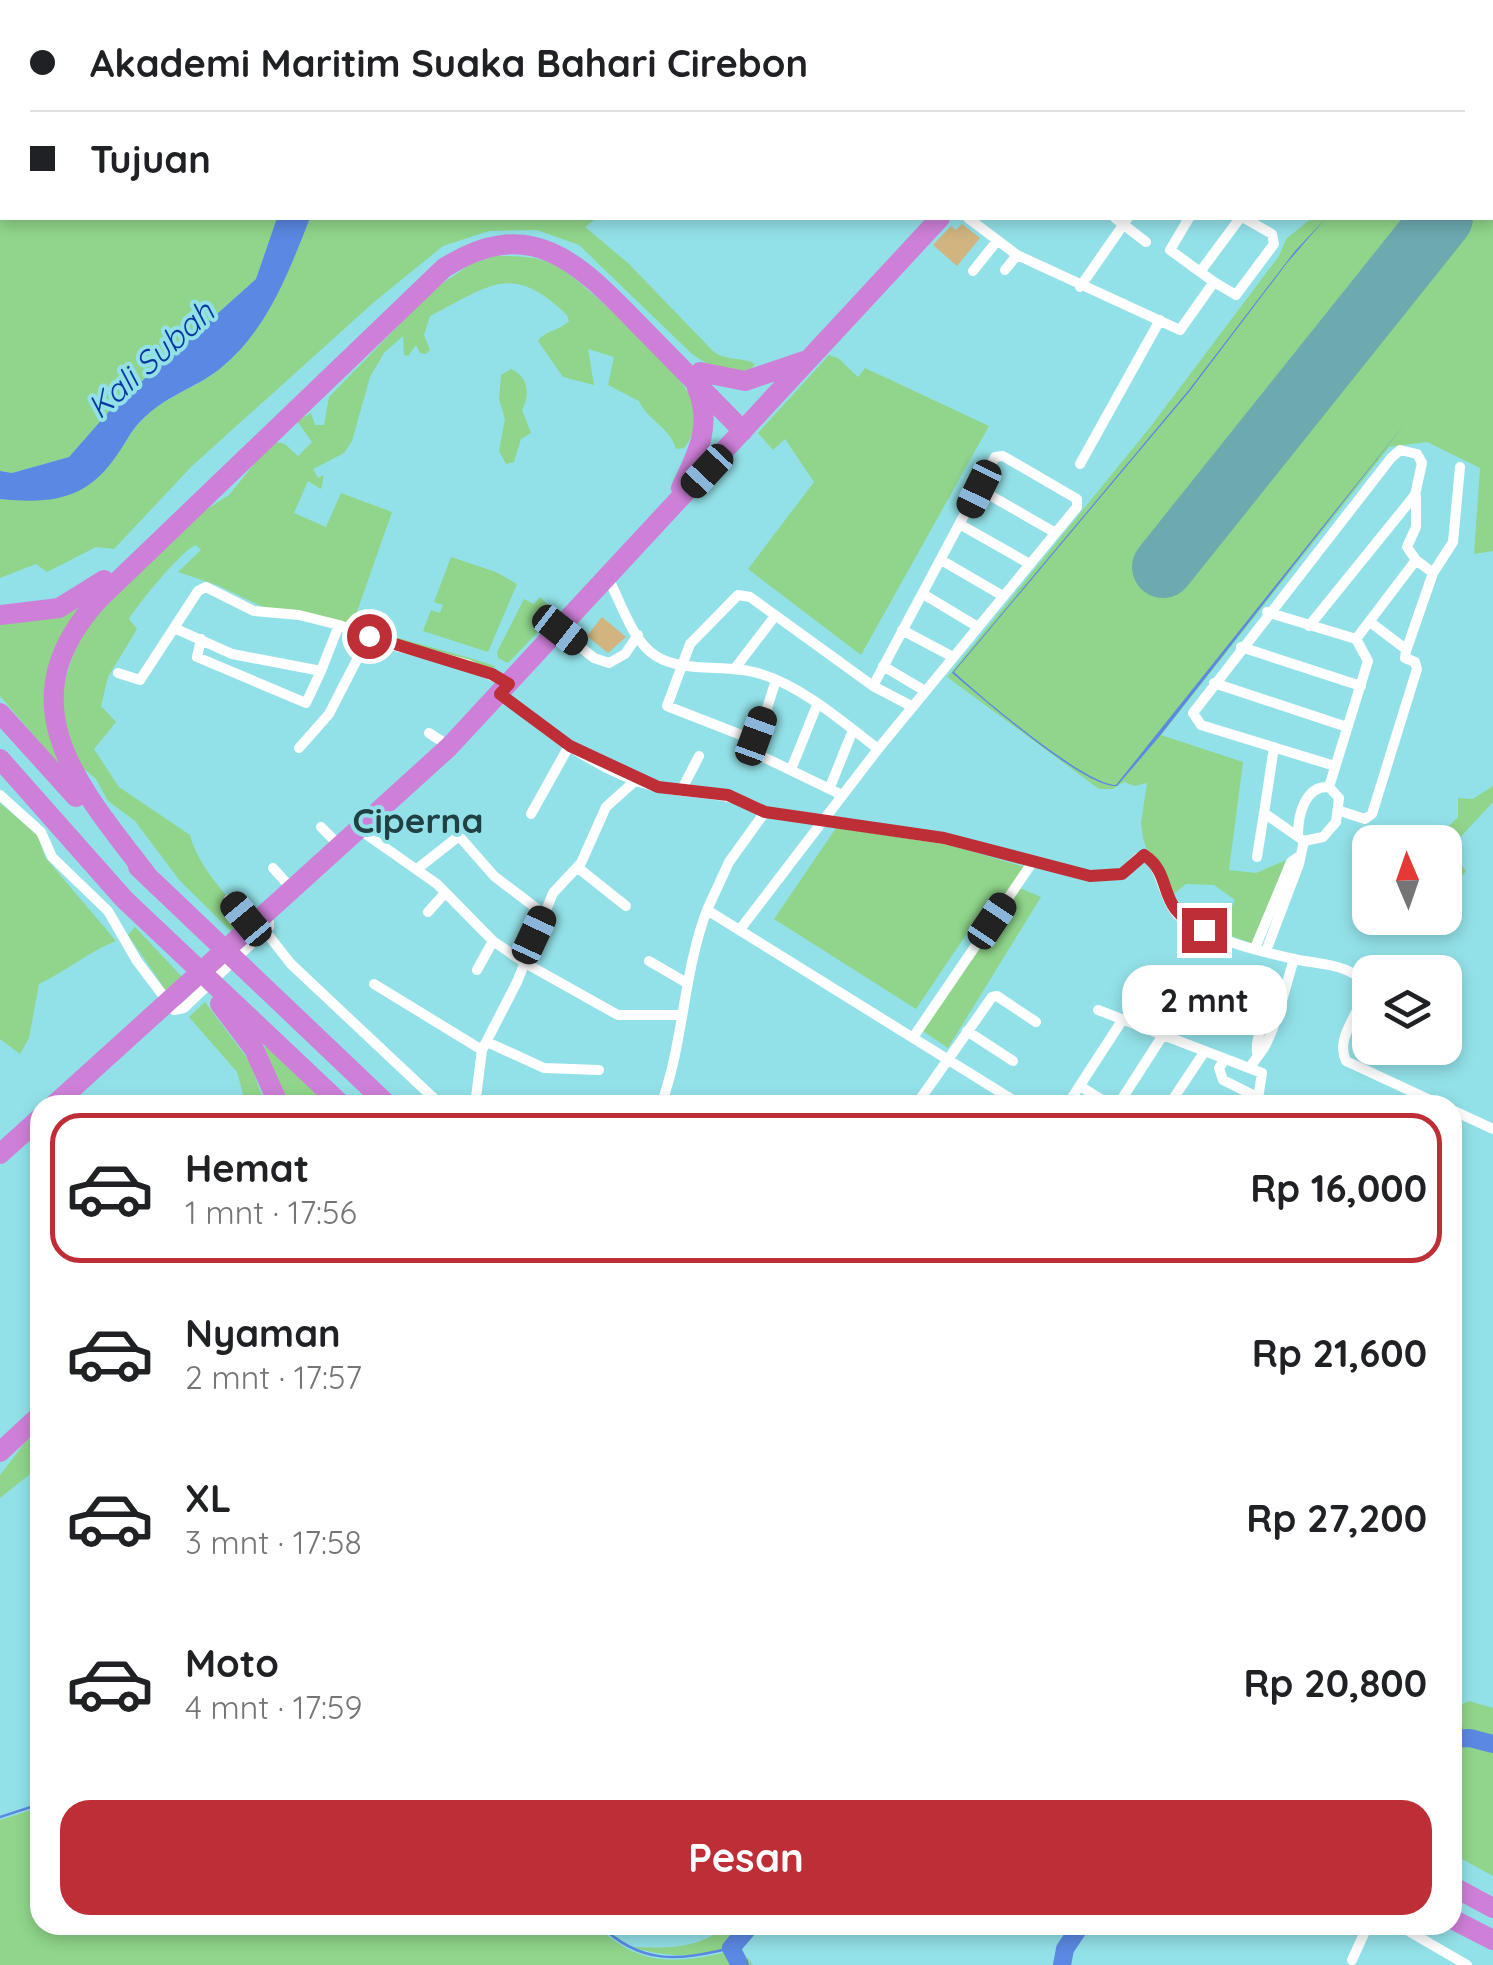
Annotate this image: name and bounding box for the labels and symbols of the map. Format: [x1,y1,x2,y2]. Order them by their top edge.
water label: Kali Subah [78,291,222,426]
car [676,439,738,503]
car [952,455,1006,523]
car [527,600,593,660]
route start [347,614,392,659]
car [732,703,780,769]
district label: Ciperna [353,798,483,842]
north arrow [1352,825,1462,935]
car [215,886,277,952]
car [963,888,1021,954]
car [508,901,560,969]
route end [1182,908,1227,953]
callout: 2 mnt [1122,965,1286,1035]

